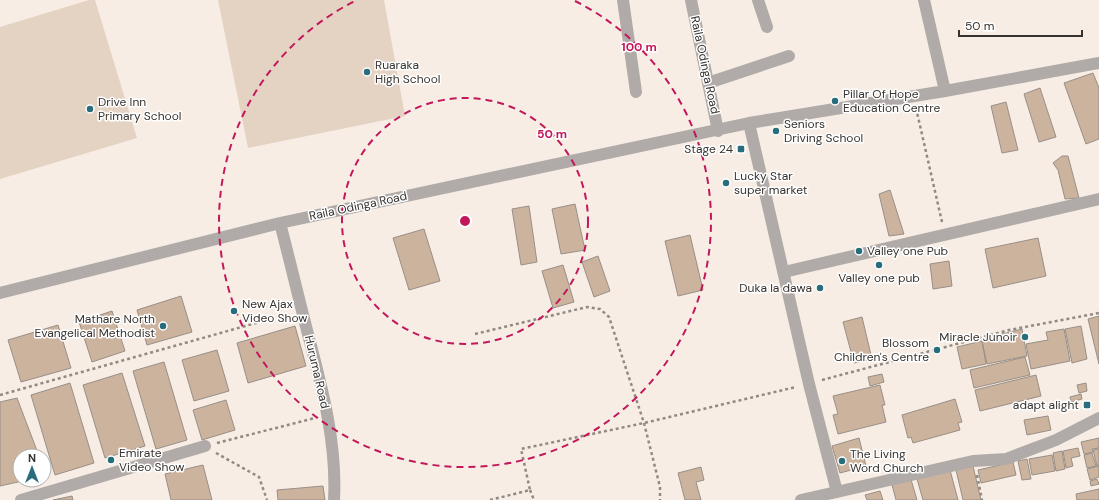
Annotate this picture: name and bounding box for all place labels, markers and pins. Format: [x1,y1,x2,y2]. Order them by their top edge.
place label: Ruaraka High School [375,57,440,87]
marker: Ruaraka High School [362,67,372,77]
place label: Pillar Of Hope Education Centre [843,86,940,116]
place label: Drive Inn Primary School [98,94,181,124]
marker: Pillar Of Hope Education Centre [830,96,840,106]
marker: Drive Inn Primary School [85,104,95,114]
place label: Seniors Driving School [784,116,863,146]
marker: Seniors Driving School [771,126,781,136]
place label: Stage 24 [684,141,733,157]
marker: Stage 24 [736,144,746,154]
place label: Lucky Star super market [734,168,808,198]
marker: Lucky Star super market [721,178,731,188]
centre of rings [458,214,472,228]
place label: Valley one Pub [867,243,948,259]
marker: Valley one Pub [854,246,864,256]
marker: Valley one pub [874,260,884,270]
place label: Valley one pub [838,270,920,286]
place label: Duka la dawa [739,280,812,296]
marker: Duka la dawa [815,283,825,293]
place label: New Ajax Video Show [242,296,307,326]
marker: New Ajax Video Show [229,306,239,316]
place label: Mathare North Evangelical Methodist [34,311,155,341]
marker: Mathare North Evangelical Methodist [158,321,168,331]
place label: Miracle Junoir [939,329,1018,345]
marker: Miracle Junoir [1020,332,1030,342]
place label: Blossom Children's Centre [834,335,929,365]
marker: Blossom Children's Centre [932,345,942,355]
place label: adapt alight [1013,397,1079,413]
marker: adapt alight [1082,400,1092,410]
place label: Emirate Video Show [119,445,184,475]
place label: The Living Word Church [850,446,924,476]
marker: Emirate Video Show [106,455,116,465]
marker: The Living Word Church [837,456,847,466]

